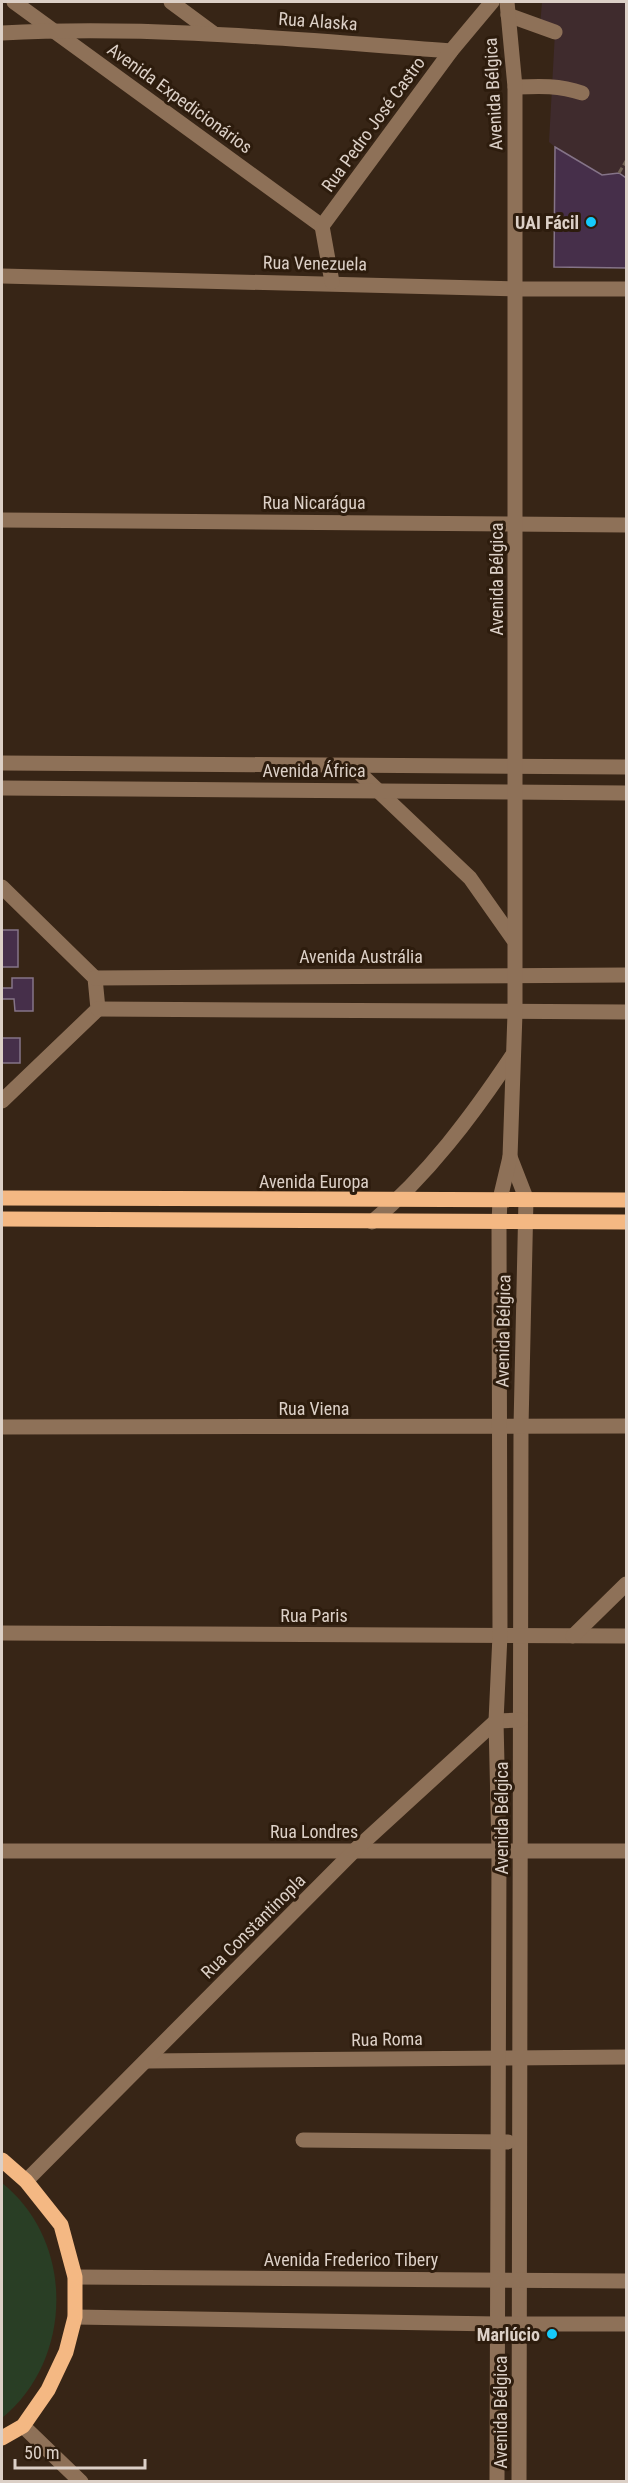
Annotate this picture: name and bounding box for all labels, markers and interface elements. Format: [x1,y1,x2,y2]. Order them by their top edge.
street label: Rua Alaska [278,8,358,34]
street label: Avenida Bélgica [480,37,506,151]
street label: Avenida Expedicionários [104,39,256,157]
street label: Rua Pedro José Castro [317,52,429,196]
place label: UAI Fácil [515,212,579,233]
marker: UAI Fácil [584,215,598,229]
street label: Rua Venezuela [263,252,367,274]
street label: Rua Nicarágua [262,492,366,513]
street label: Avenida Bélgica [486,523,507,635]
street label: Avenida África [262,760,366,781]
street label: Avenida Austrália [299,946,423,967]
street label: Avenida Europa [259,1171,369,1192]
street label: Avenida Bélgica [492,1274,514,1388]
street label: Rua Viena [278,1398,350,1419]
street label: Rua Paris [280,1605,348,1626]
street label: Avenida Bélgica [491,1762,512,1874]
street label: Rua Londres [270,1821,358,1842]
street label: Rua Constantinopla [197,1870,309,1982]
street label: Rua Roma [351,2028,423,2050]
street label: Avenida Frederico Tibery [264,2249,439,2270]
place label: Marlúcio [477,2324,540,2345]
marker: Marlúcio [545,2327,559,2341]
street label: Avenida Bélgica [490,2356,511,2468]
scale bar [15,2432,146,2470]
text: 50 m [24,2442,59,2463]

